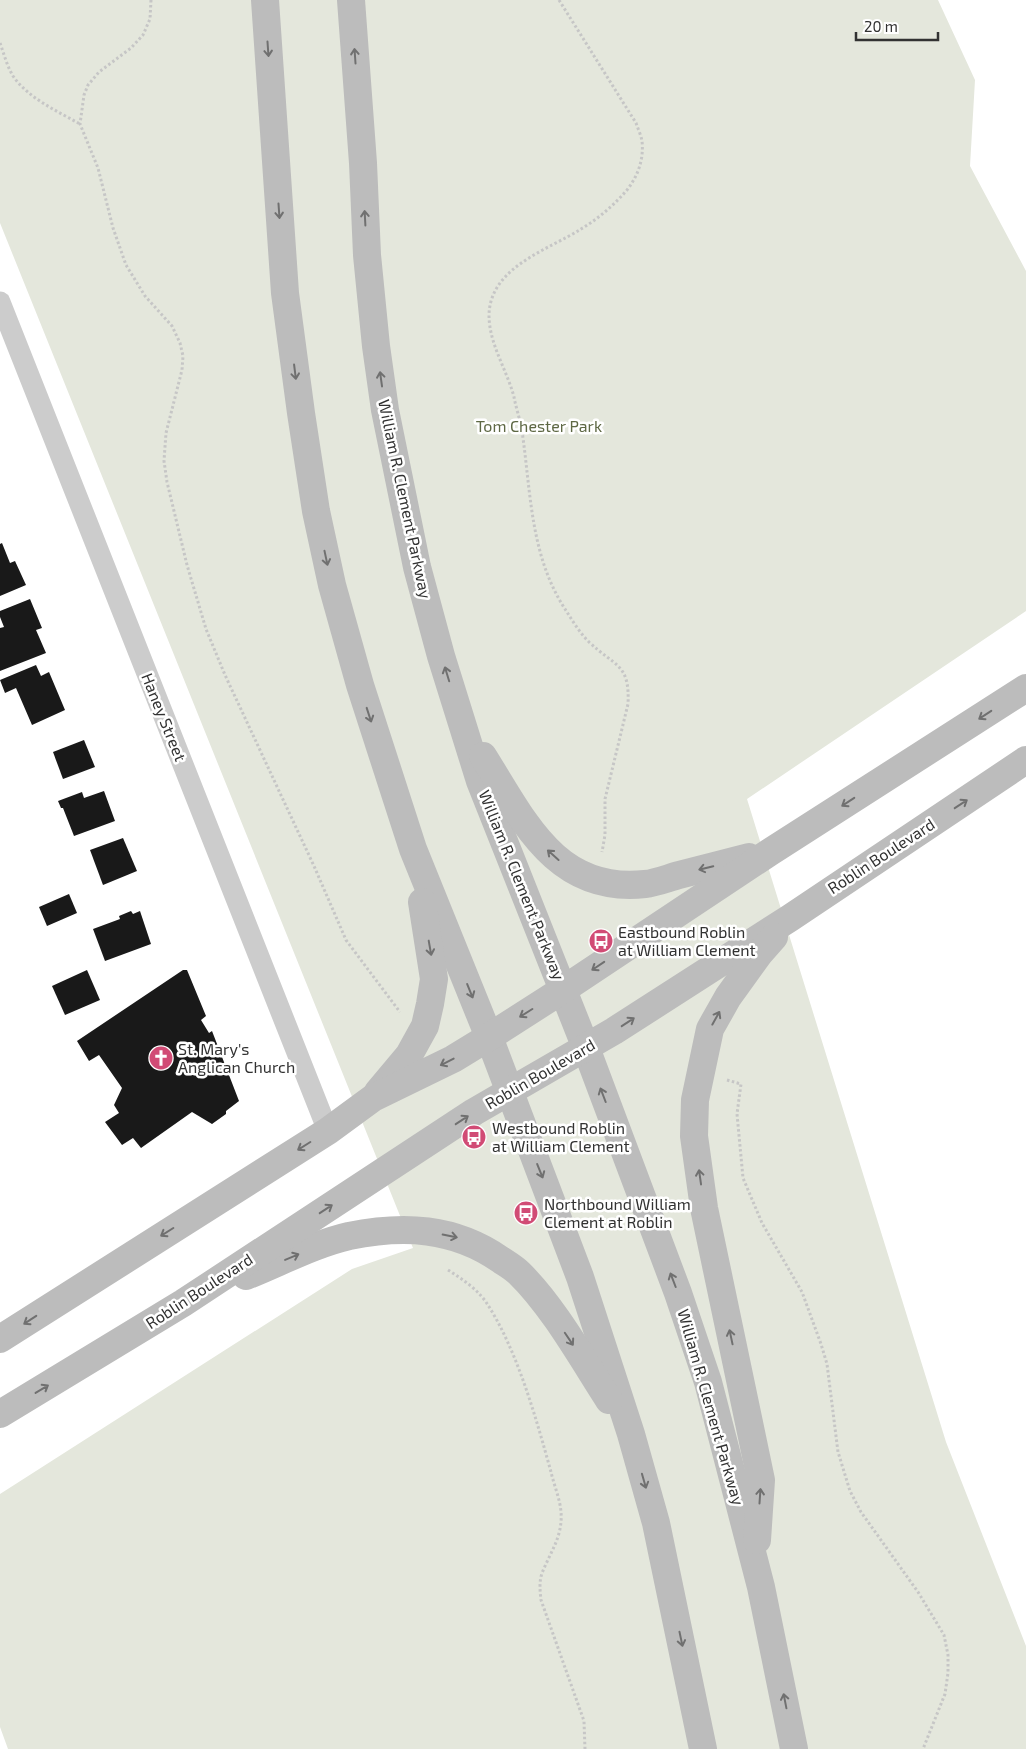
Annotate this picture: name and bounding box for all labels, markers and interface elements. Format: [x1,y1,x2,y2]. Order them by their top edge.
scale bar [856,10,938,42]
text: 20 m [864,17,898,35]
one-way arrow [264,40,273,56]
one-way arrow [350,48,359,64]
one-way arrow [275,202,284,218]
one-way arrow [360,210,370,226]
one-way arrow [291,364,301,380]
one-way arrow [376,372,386,388]
street label: William R. Clement Parkway [375,398,436,601]
park label: Tom Chester Park [476,416,602,435]
one-way arrow [322,550,332,566]
one-way arrow [441,667,451,683]
street label: Haney Street [138,670,191,764]
one-way arrow [365,707,374,722]
one-way arrow [978,709,992,720]
street label: William R. Clement Parkway [476,787,570,983]
one-way arrow [841,797,855,807]
one-way arrow [954,798,968,808]
street label: Roblin Boulevard [824,814,938,897]
one-way arrow [546,849,559,861]
one-way arrow [698,864,714,873]
place label: Eastbound Roblin at William Clement [618,922,756,959]
bus stop icon: Eastbound Roblin at William Clement [588,928,614,954]
one-way arrow [425,940,435,956]
one-way arrow [592,961,606,971]
one-way arrow [466,983,476,998]
one-way arrow [520,1008,534,1018]
one-way arrow [712,1011,721,1026]
one-way arrow [620,1017,634,1027]
street label: Roblin Boulevard [481,1034,598,1113]
place label: St. Mary's Anglican Church [178,1039,295,1076]
church icon: St. Mary's Anglican Church [148,1045,174,1071]
one-way arrow [440,1058,455,1067]
one-way arrow [598,1088,607,1104]
one-way arrow [455,1115,469,1126]
place label: Westbound Roblin at William Clement [492,1118,630,1155]
bus stop icon: Westbound Roblin at William Clement [461,1124,487,1150]
one-way arrow [298,1141,312,1151]
one-way arrow [536,1163,545,1178]
one-way arrow [694,1169,704,1185]
place label: Northbound William Clement at Roblin [544,1194,691,1231]
bus stop icon: Northbound William Clement at Roblin [513,1200,539,1226]
one-way arrow [319,1204,333,1214]
one-way arrow [160,1228,174,1238]
one-way arrow [442,1232,458,1241]
street label: Roblin Boulevard [142,1249,256,1332]
one-way arrow [284,1252,299,1261]
one-way arrow [668,1273,677,1288]
street label: William R. Clement Parkway [674,1307,749,1508]
one-way arrow [23,1315,37,1325]
one-way arrow [726,1329,735,1345]
one-way arrow [564,1332,575,1346]
one-way arrow [34,1384,48,1394]
one-way arrow [640,1472,650,1488]
one-way arrow [755,1488,764,1504]
one-way arrow [677,1631,686,1647]
one-way arrow [780,1694,789,1710]

